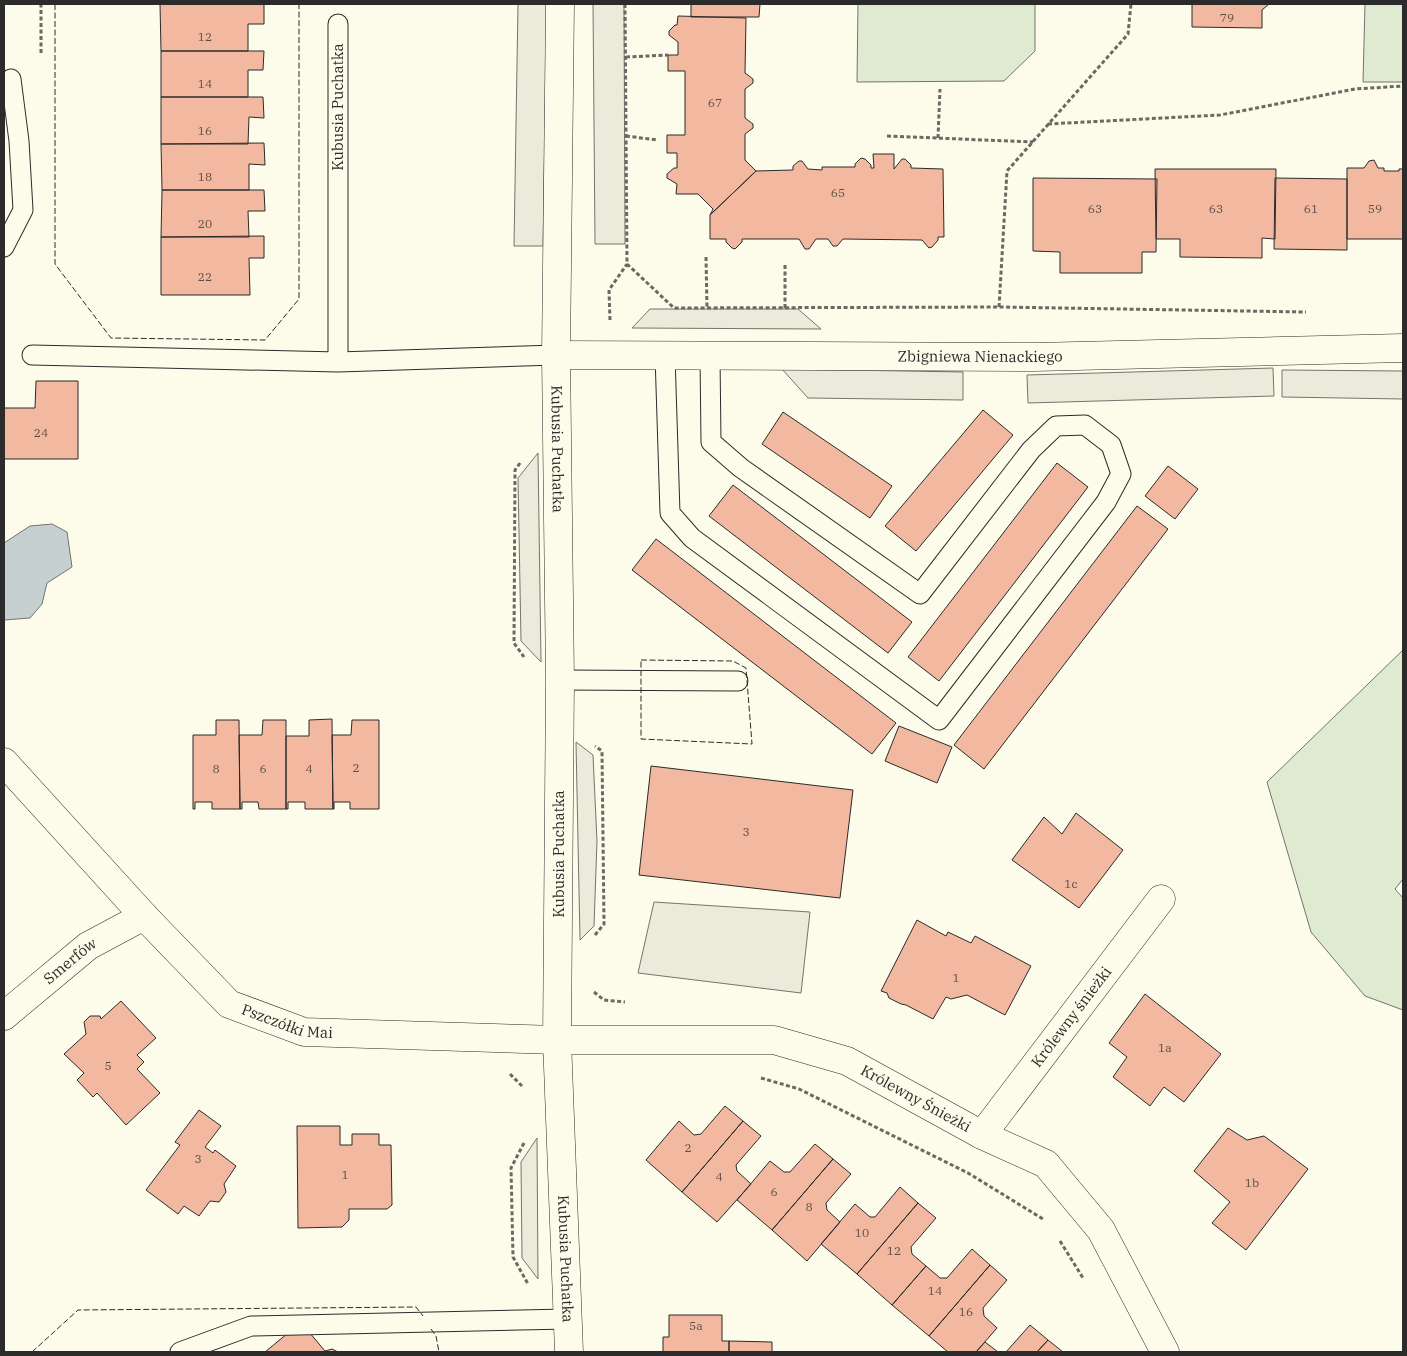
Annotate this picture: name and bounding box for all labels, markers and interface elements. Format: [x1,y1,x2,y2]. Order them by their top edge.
house number: 79 [1220,10,1234,25]
house number: 12 [198,29,212,44]
street label: Kubusia Puchatka [328,43,347,171]
house number: 14 [198,76,212,91]
house number: 67 [708,95,722,110]
house number: 16 [198,123,212,138]
house number: 18 [198,169,212,184]
house number: 65 [831,185,845,200]
house number: 63 [1088,201,1102,216]
house number: 63 [1209,201,1223,216]
house number: 61 [1304,201,1318,216]
house number: 59 [1368,201,1382,216]
house number: 20 [198,216,212,231]
house number: 22 [198,269,212,284]
street label: Zbigniewa Nienackiego [897,346,1063,366]
street label: Kubusia Puchatka [547,385,568,513]
house number: 24 [34,425,48,440]
house number: 2 [352,760,360,775]
house number: 8 [212,761,220,776]
house number: 6 [259,761,267,776]
house number: 4 [305,761,313,776]
street label: Kubusia Puchatka [549,790,568,918]
house number: 3 [742,824,750,839]
house number: 1c [1064,876,1078,891]
street label: Smerfów [39,933,100,988]
street label: Królewny śnieżki [1027,962,1115,1071]
house number: 1 [952,970,960,985]
street label: Pszczółki Mai [239,1000,334,1042]
house number: 1a [1158,1040,1172,1055]
house number: 5 [104,1058,112,1073]
street label: Królewny Śnieżki [858,1060,975,1136]
house number: 2 [684,1140,692,1155]
house number: 3 [194,1151,202,1166]
house number: 1 [341,1167,349,1182]
house number: 4 [715,1169,723,1184]
house number: 1b [1245,1175,1259,1190]
house number: 6 [770,1184,778,1199]
street label: Kubusia Puchatka [554,1195,578,1323]
house number: 8 [805,1199,813,1214]
house number: 10 [855,1225,869,1240]
house number: 12 [887,1243,901,1258]
house number: 14 [928,1283,942,1298]
house number: 16 [959,1304,973,1319]
house number: 5a [689,1318,703,1333]

